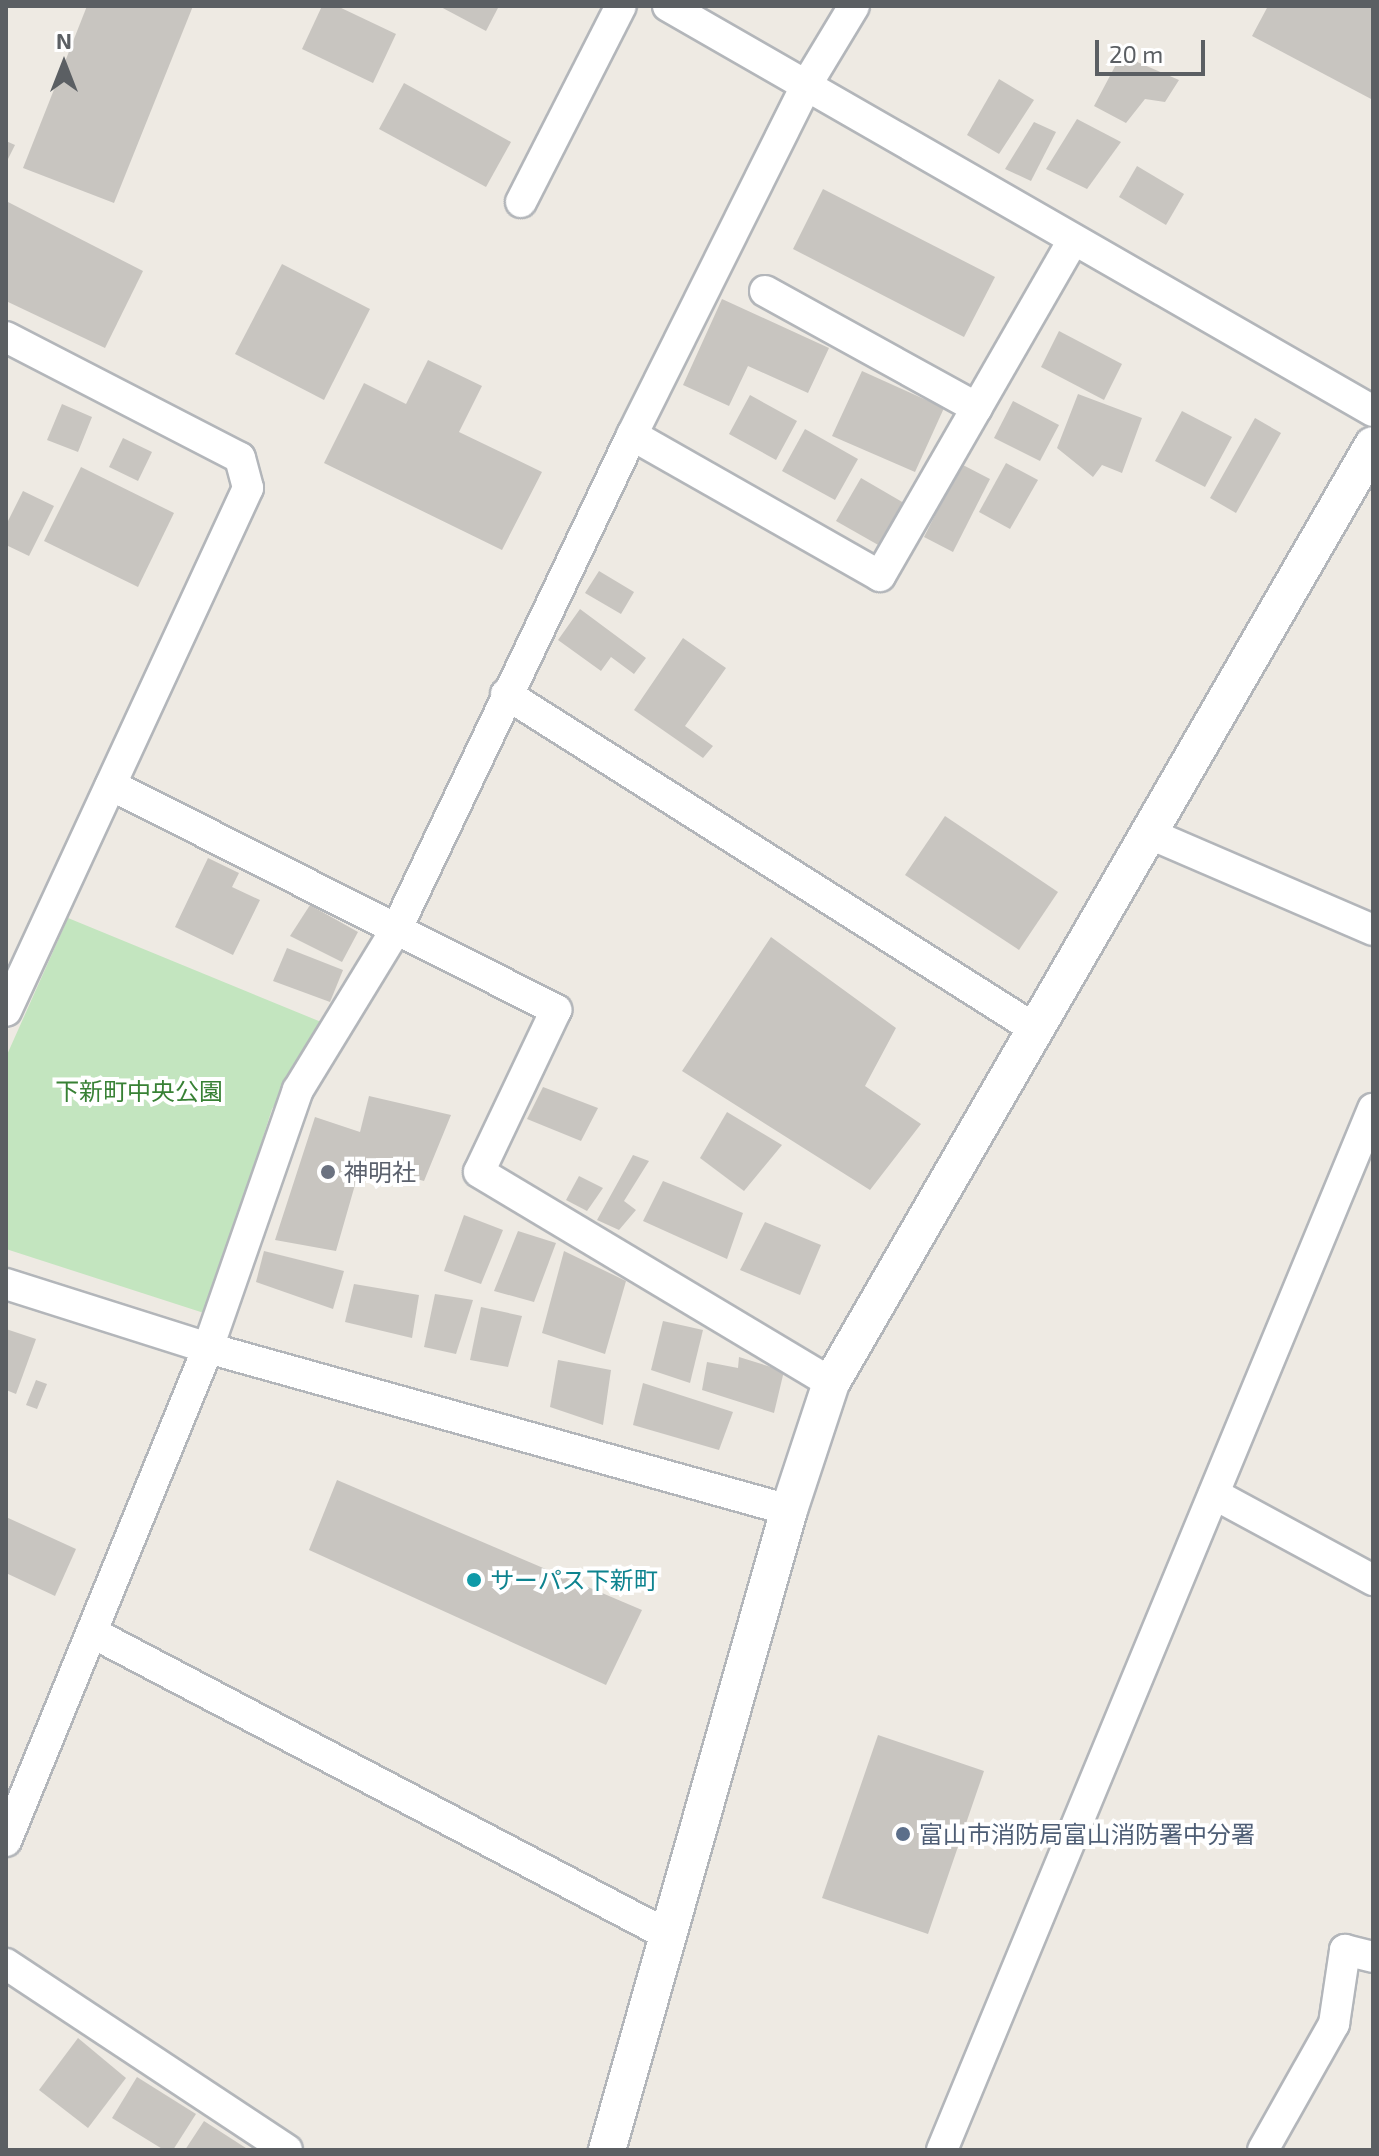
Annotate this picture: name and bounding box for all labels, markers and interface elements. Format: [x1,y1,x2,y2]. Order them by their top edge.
north arrow [24,24,104,104]
scale bar [1099,24,1209,74]
text: N [56,27,72,53]
text: 20 m [1109,39,1163,68]
park label: 下新町中央公園 [55,1077,223,1105]
place label: 神明社 [344,1158,416,1186]
marker: 神明社 [319,1163,337,1181]
place label: サーパス下新町 [490,1566,658,1594]
marker: サーパス下新町 [465,1571,483,1589]
place label: 富山市消防局富山消防署中分署 [919,1820,1255,1848]
marker: 富山市消防局富山消防署中分署 [894,1825,912,1843]

